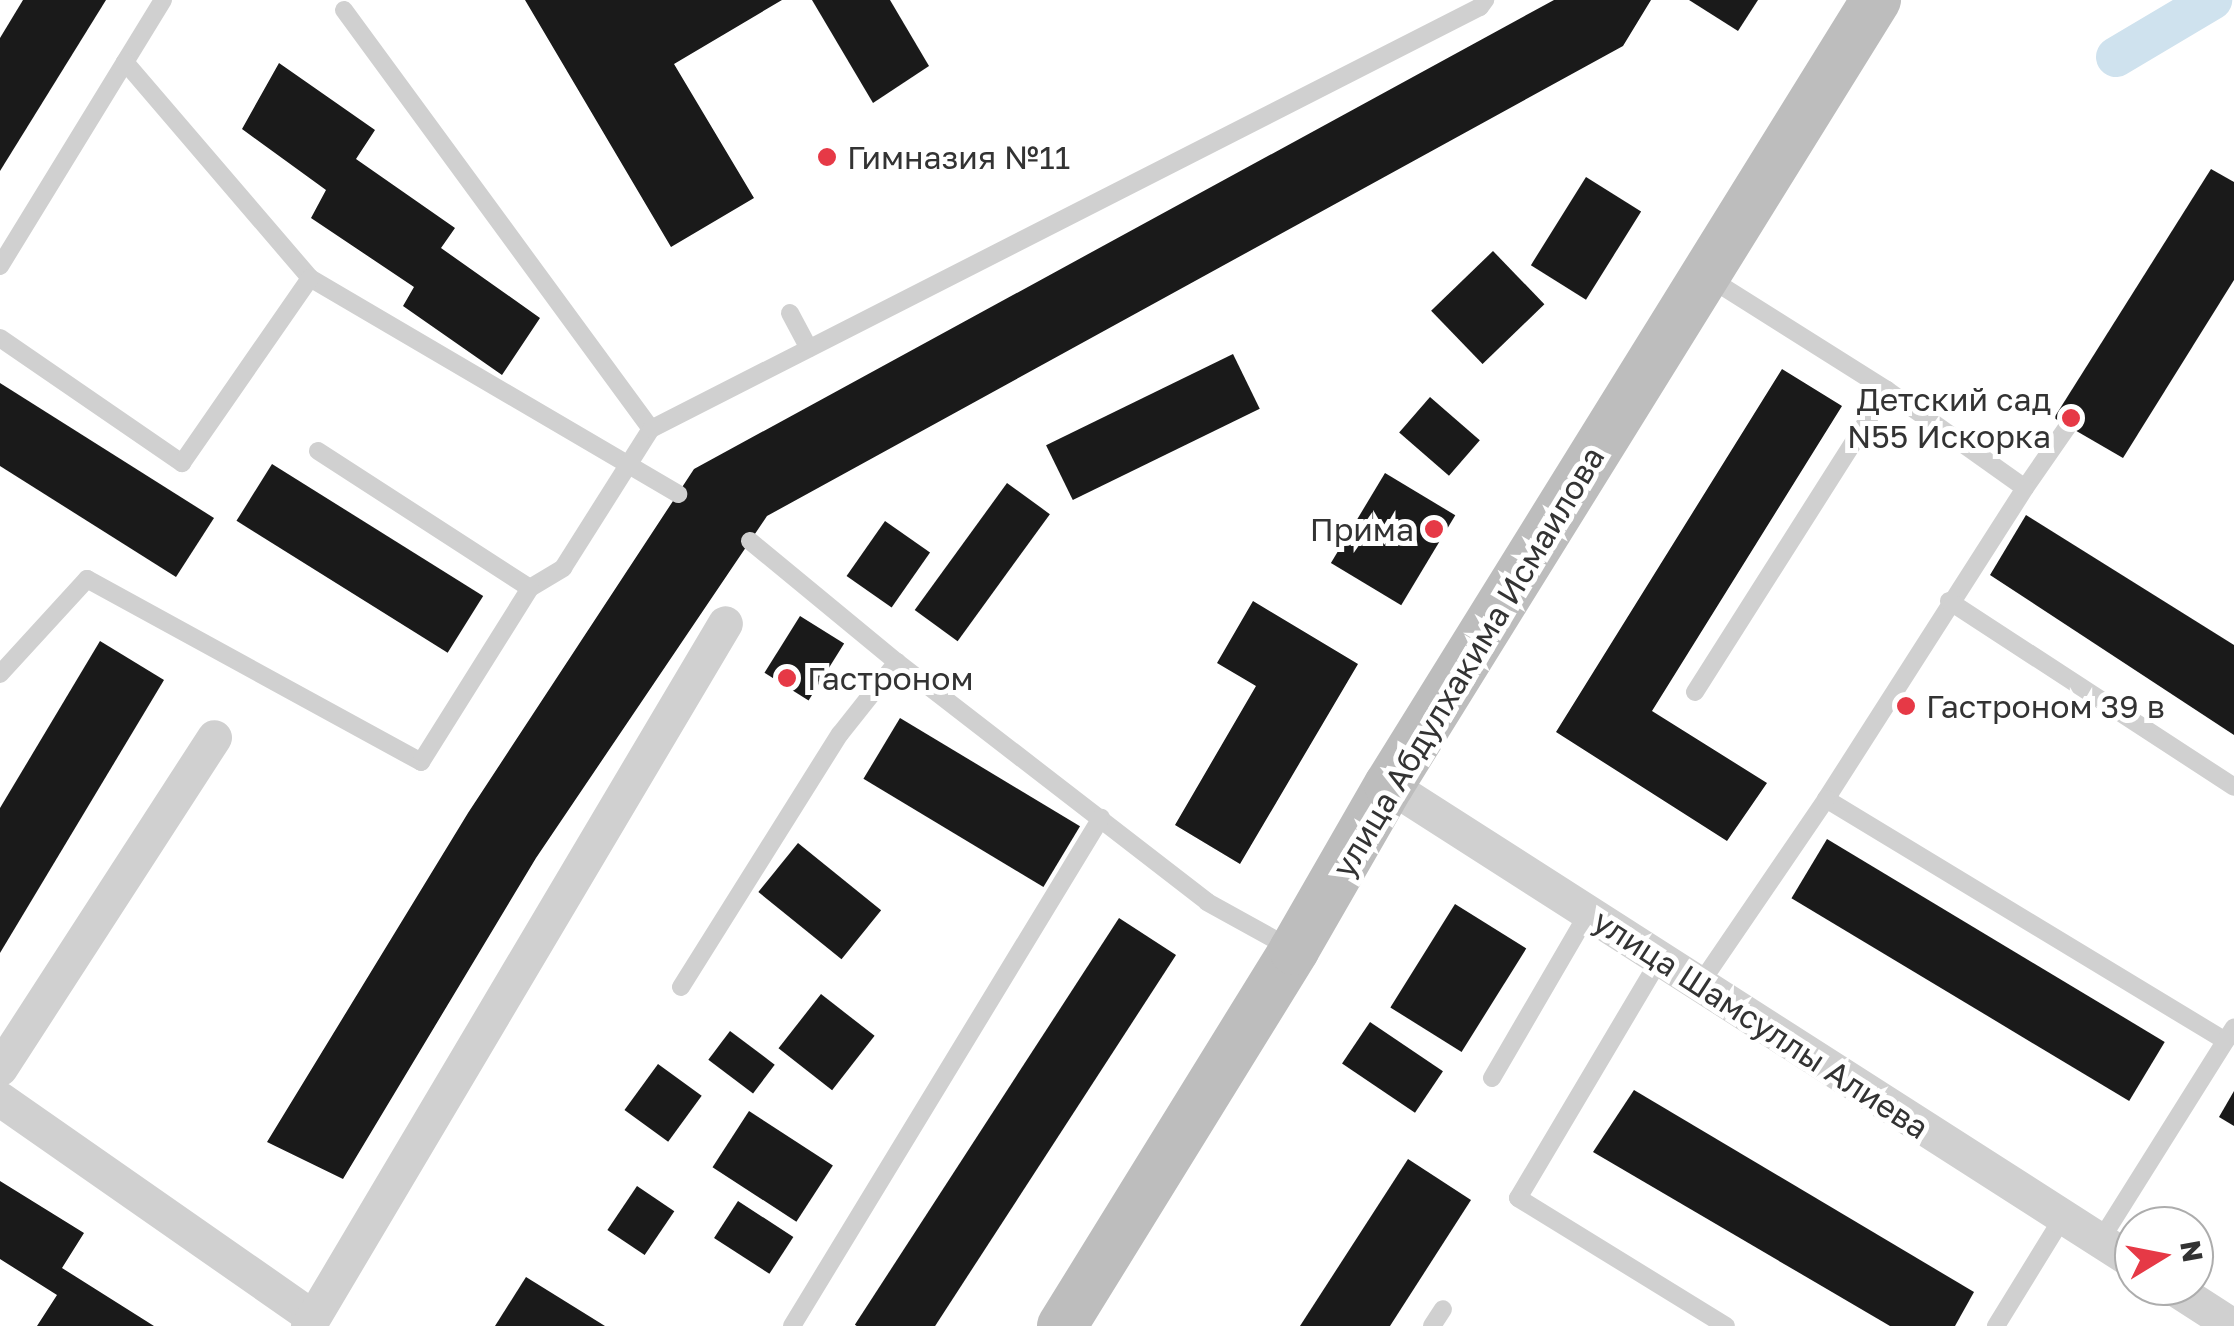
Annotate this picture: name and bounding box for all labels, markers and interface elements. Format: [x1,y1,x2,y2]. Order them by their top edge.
place label: Гимназия №11 [847,138,1070,176]
marker: Гимназия №11 [816,146,838,168]
place label: Детский сад N55 Искорка [1847,381,2051,456]
marker: Детский сад N55 Искорка [2060,407,2082,429]
street label: улица Абдулхакима Исмаилова [1324,440,1612,884]
place label: Прима [1310,510,1414,548]
marker: Прима [1423,518,1445,540]
place label: Гастроном [807,659,974,697]
marker: Гастроном [776,667,798,689]
place label: Гастроном 39 в [1926,687,2165,725]
marker: Гастроном 39 в [1895,695,1917,717]
street label: улица Шамсуллы Алиева [1586,901,1936,1147]
north arrow [2114,1206,2214,1306]
text: N [2174,1238,2210,1264]

